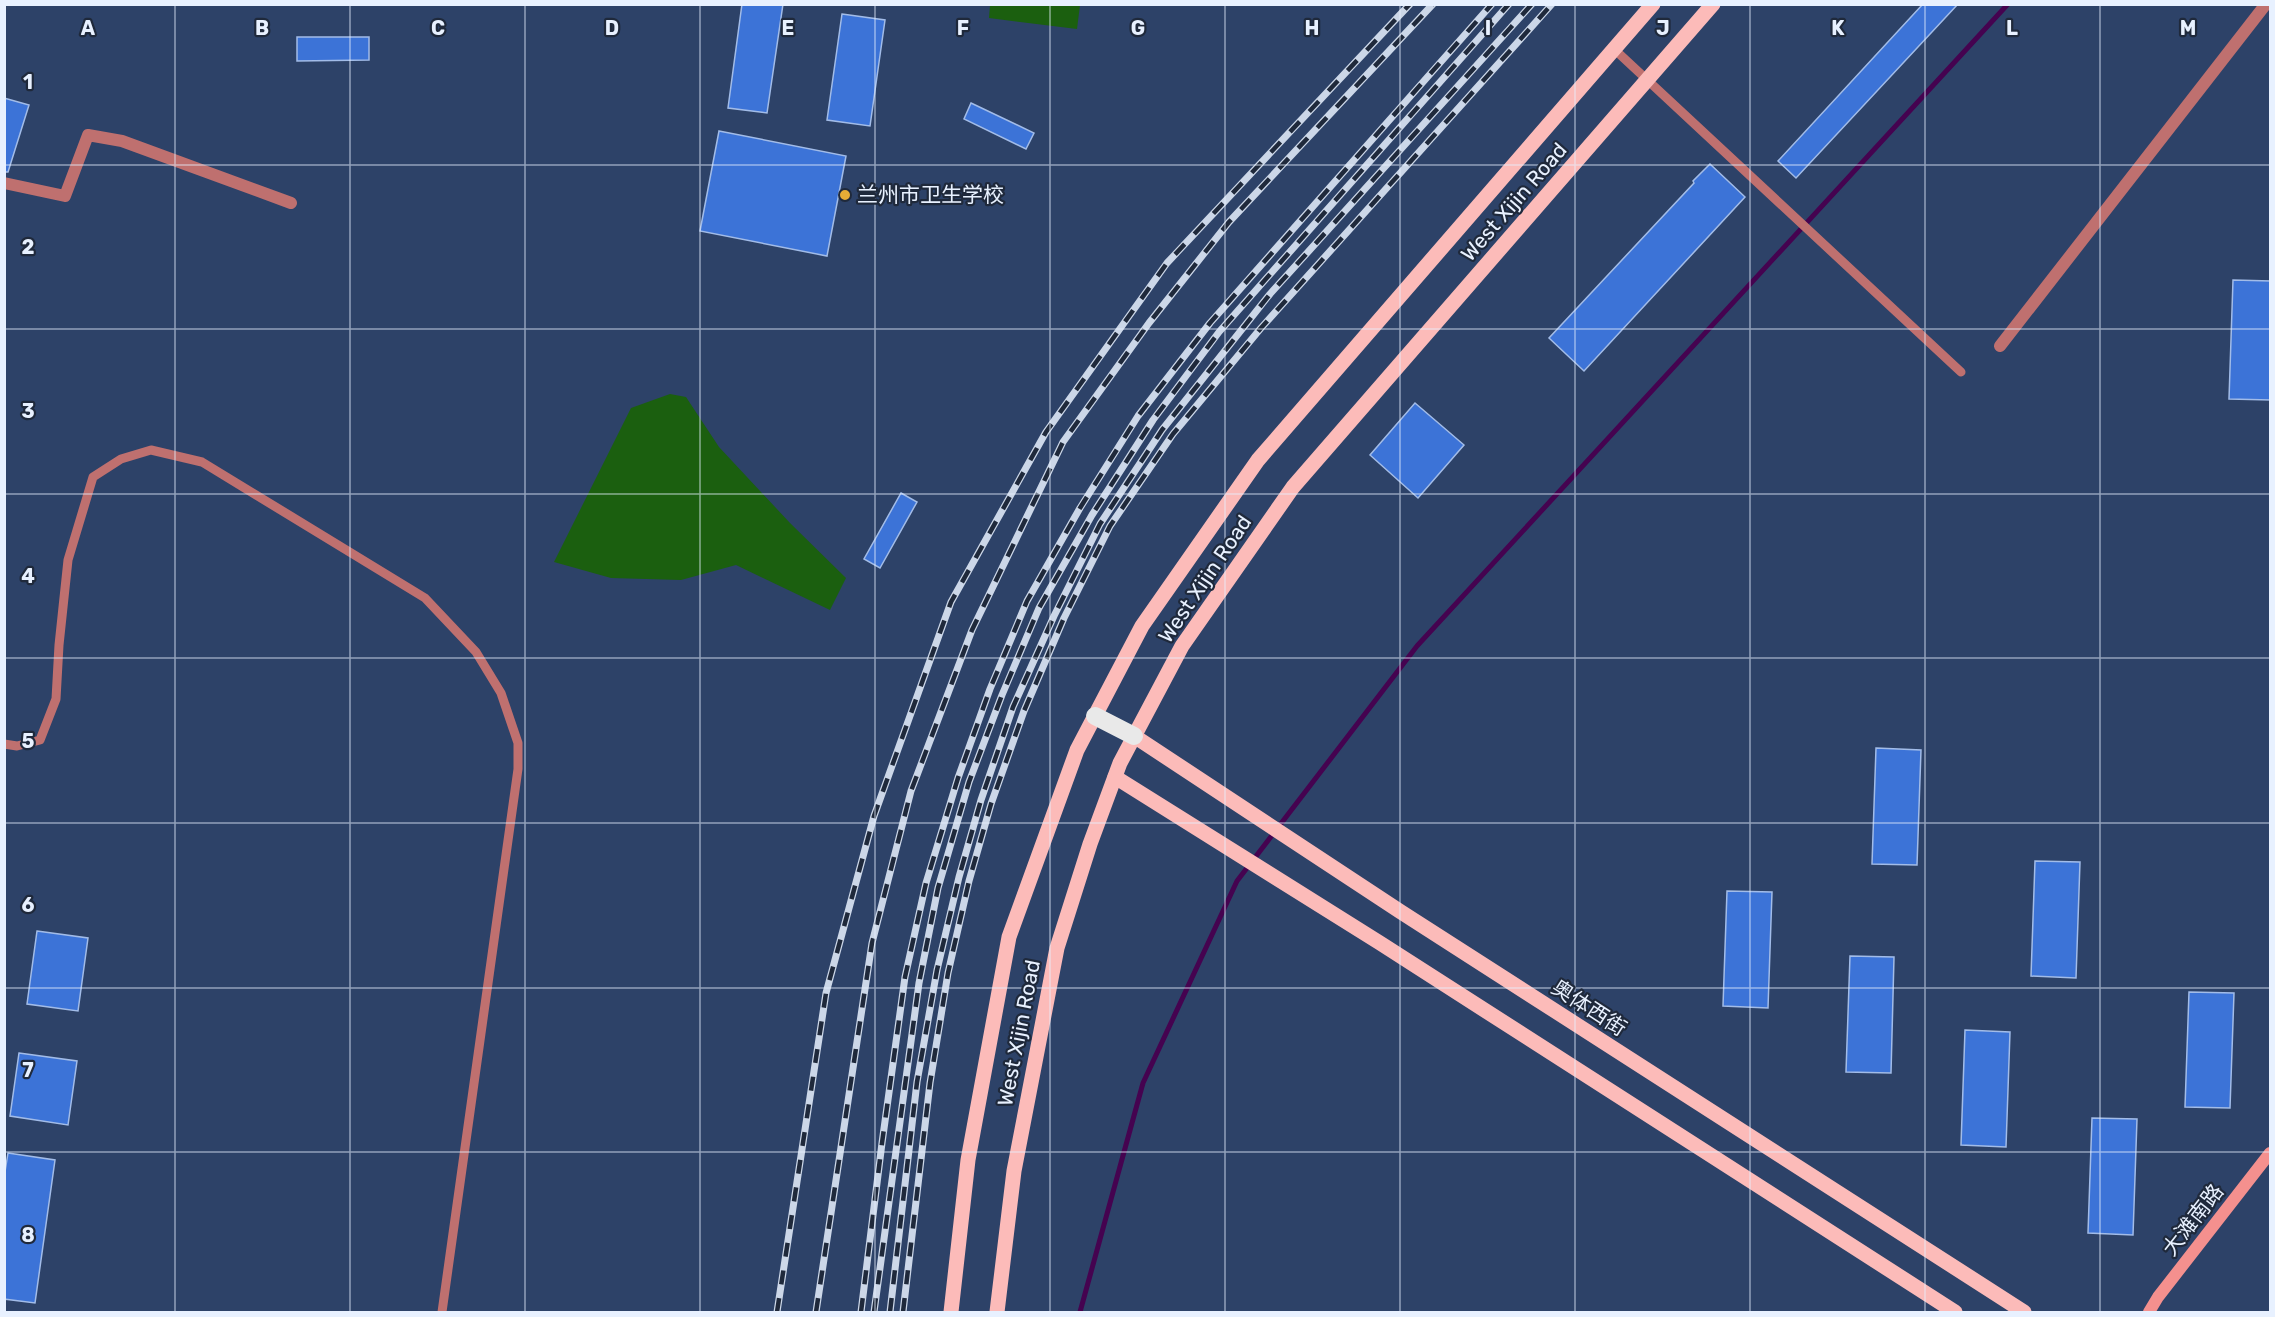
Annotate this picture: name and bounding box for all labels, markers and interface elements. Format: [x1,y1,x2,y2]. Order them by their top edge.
text: A [81,16,96,40]
text: B [255,16,269,40]
text: C [431,16,445,40]
text: D [605,16,619,40]
text: E [782,16,794,40]
text: F [957,16,969,40]
text: G [1131,16,1145,40]
text: H [1305,16,1319,40]
text: I [1485,16,1491,40]
text: J [1656,16,1670,40]
text: K [1831,16,1845,40]
text: L [2006,16,2018,40]
text: M [2180,16,2196,40]
text: 1 [23,70,33,94]
street label: West Xijin Road [1455,137,1572,266]
place label: 兰州市卫生学校 [857,182,1004,207]
marker: 兰州市卫生学校 [838,188,852,202]
text: 2 [22,235,35,259]
text: 3 [21,399,35,423]
street label: West Xijin Road [1153,510,1257,647]
text: 4 [21,564,35,588]
text: 5 [22,729,35,753]
text: 6 [21,893,35,917]
street label: West Xijin Road [992,958,1045,1108]
street label: 奥体西街 [1547,974,1631,1041]
text: 7 [22,1058,34,1082]
street label: 大滩南路 [2157,1179,2228,1260]
text: 8 [21,1223,35,1247]

